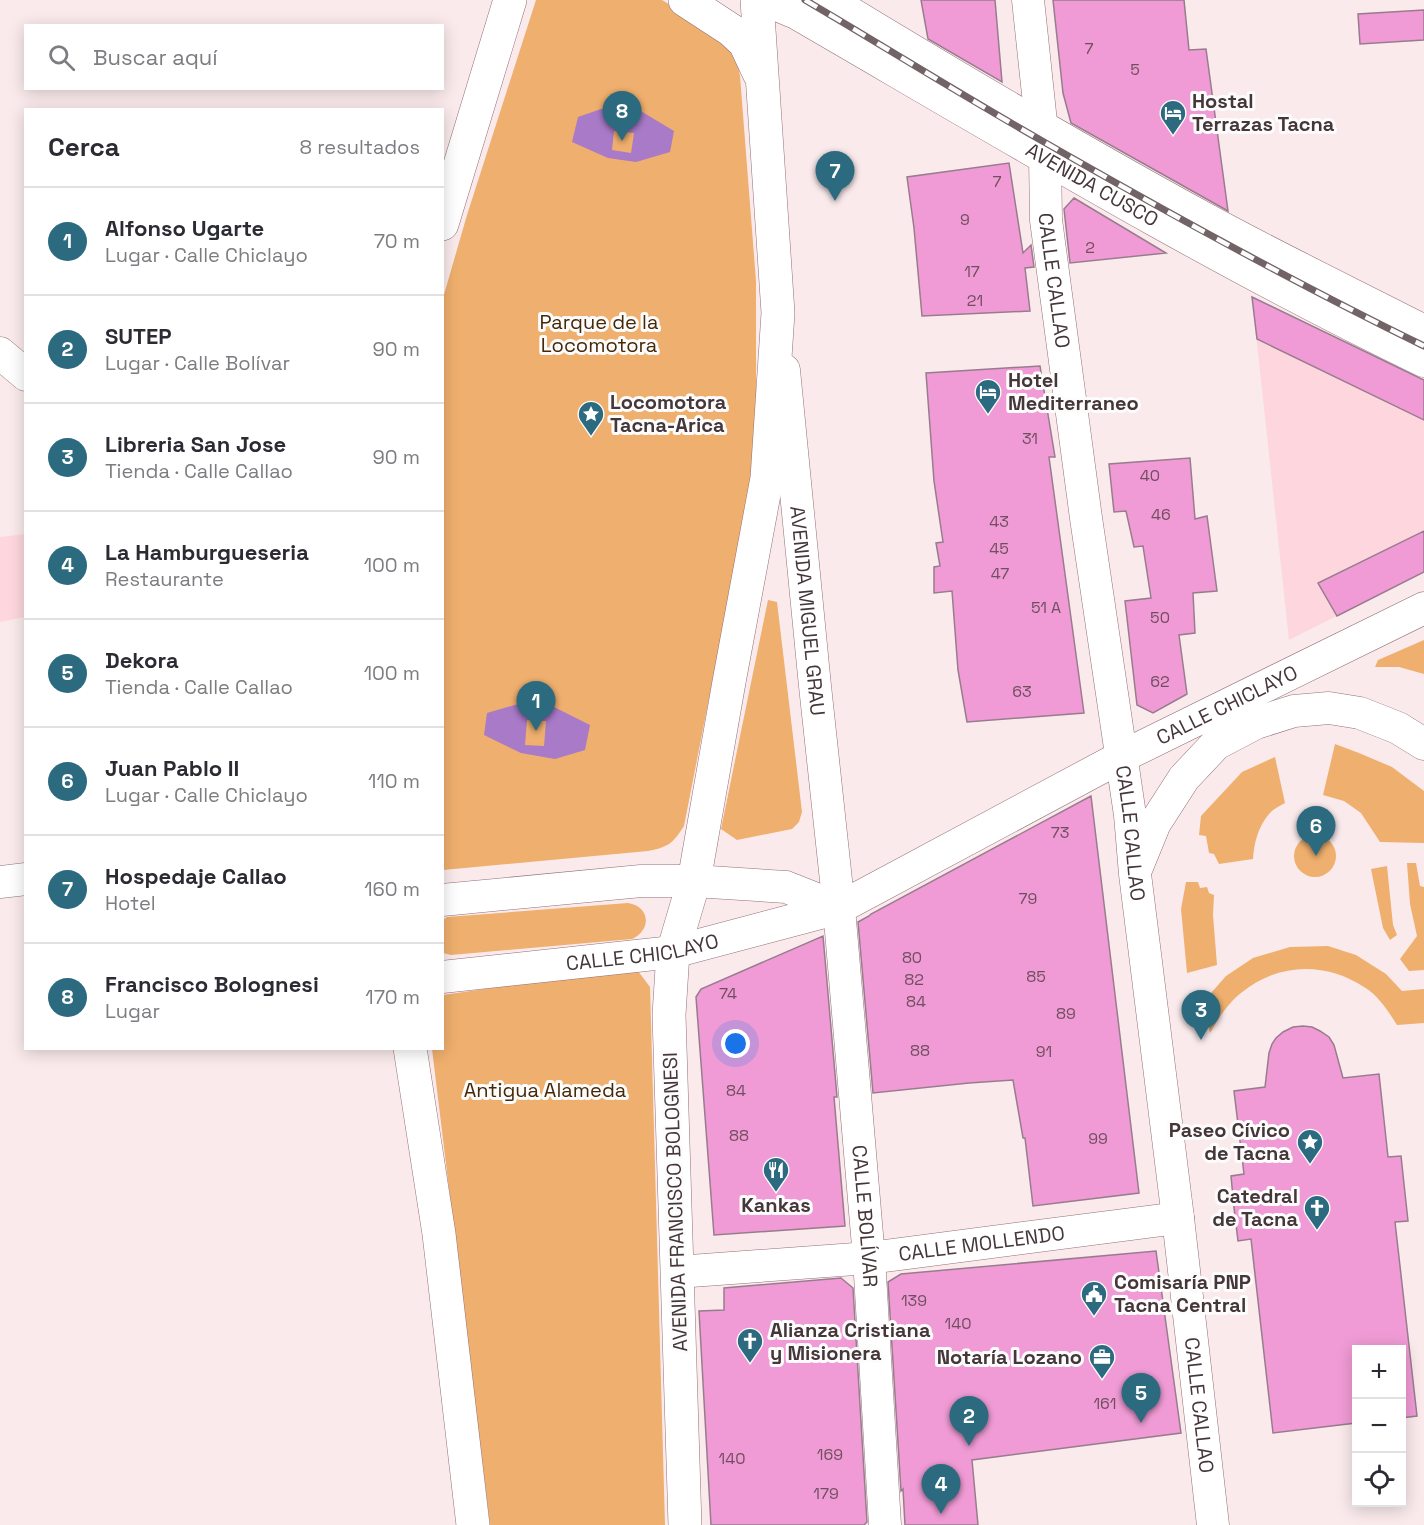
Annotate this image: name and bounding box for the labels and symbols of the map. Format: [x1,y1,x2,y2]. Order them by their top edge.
house number: 7 [1084,38,1094,59]
house number: 5 [1130,59,1140,80]
place label: Hostal Terrazas Tacna [1192,88,1335,137]
pin: 8 [602,92,642,141]
hotel icon: Hostal Terrazas Tacna [1158,98,1188,136]
street label: AVENIDA CUSCO [1021,137,1163,233]
pin: 7 [816,152,854,201]
house number: 7 [992,171,1002,192]
house number: 9 [960,209,970,230]
street label: CALLE CALLAO [1033,213,1076,350]
house number: 2 [1085,237,1095,258]
house number: 17 [964,261,980,282]
house number: 21 [967,290,983,311]
park label: Parque de la Locomotora [540,309,658,358]
place label: Hotel Mediterraneo [1008,367,1139,416]
hotel icon: Hotel Mediterraneo [973,377,1003,415]
place label: Locomotora Tacna-Arica [610,389,727,438]
place icon: Locomotora Tacna-Arica [576,399,606,437]
house number: 31 [1022,428,1038,449]
house number: 40 [1140,465,1160,486]
house number: 46 [1151,504,1171,525]
street label: AVENIDA MIGUEL GRAU [784,505,831,717]
house number: 43 [989,511,1009,532]
house number: 45 [989,538,1009,559]
house number: 47 [991,563,1009,584]
house number: 51 A [1031,597,1061,618]
house number: 50 [1150,607,1170,628]
street label: CALLE CHICLAYO [1152,659,1302,751]
house number: 62 [1150,671,1170,692]
house number: 63 [1012,681,1032,702]
pin: 1 [516,682,556,731]
street label: CALLE CALLAO [1110,764,1151,903]
pin: 6 [1296,806,1336,856]
house number: 73 [1051,822,1069,843]
house number: 79 [1019,888,1037,909]
street label: CALLE CHICLAYO [565,927,722,976]
house number: 80 [902,947,922,968]
house number: 85 [1026,966,1046,987]
house number: 82 [904,969,924,990]
house number: 74 [719,983,737,1004]
pin: 3 [1182,990,1220,1040]
house number: 84 [906,991,926,1012]
house number: 89 [1056,1003,1076,1024]
your location [721,1029,750,1058]
house number: 88 [910,1040,930,1061]
house number: 91 [1036,1041,1052,1062]
street label: AVENIDA FRANCISCO BOLOGNESI [657,1052,693,1352]
park label: Antigua Alameda [464,1077,626,1103]
house number: 84 [726,1080,746,1101]
place label: Paseo Cívico de Tacna [1169,1117,1290,1166]
house number: 88 [729,1125,749,1146]
place icon: Paseo Cívico de Tacna [1295,1127,1325,1165]
house number: 99 [1088,1128,1108,1149]
street label: CALLE BOLÍVAR [846,1144,884,1288]
restaurant icon: Kankas [761,1155,791,1193]
place label: Catedral de Tacna [1212,1183,1298,1232]
place label: Kankas [741,1192,811,1218]
church icon: Catedral de Tacna [1302,1193,1332,1231]
street label: CALLE MOLLENDO [897,1220,1066,1267]
place label: Comisaría PNP Tacna Central [1114,1269,1251,1318]
public building icon: Comisaría PNP Tacna Central [1079,1279,1109,1317]
house number: 139 [901,1290,927,1311]
house number: 140 [945,1313,971,1334]
place label: Alianza Cristiana y Misionera [770,1317,931,1366]
church icon: Alianza Cristiana y Misionera [735,1326,765,1364]
street label: CALLE CALLAO [1179,1336,1220,1474]
office icon: Notaría Lozano [1087,1342,1117,1380]
place label: Notaría Lozano [937,1344,1082,1370]
pin: 5 [1122,1374,1160,1423]
house number: 161 [1093,1393,1117,1414]
pin: 2 [950,1396,988,1446]
house number: 169 [817,1444,843,1465]
house number: 140 [719,1448,745,1469]
pin: 4 [922,1464,960,1514]
house number: 179 [813,1483,839,1504]

